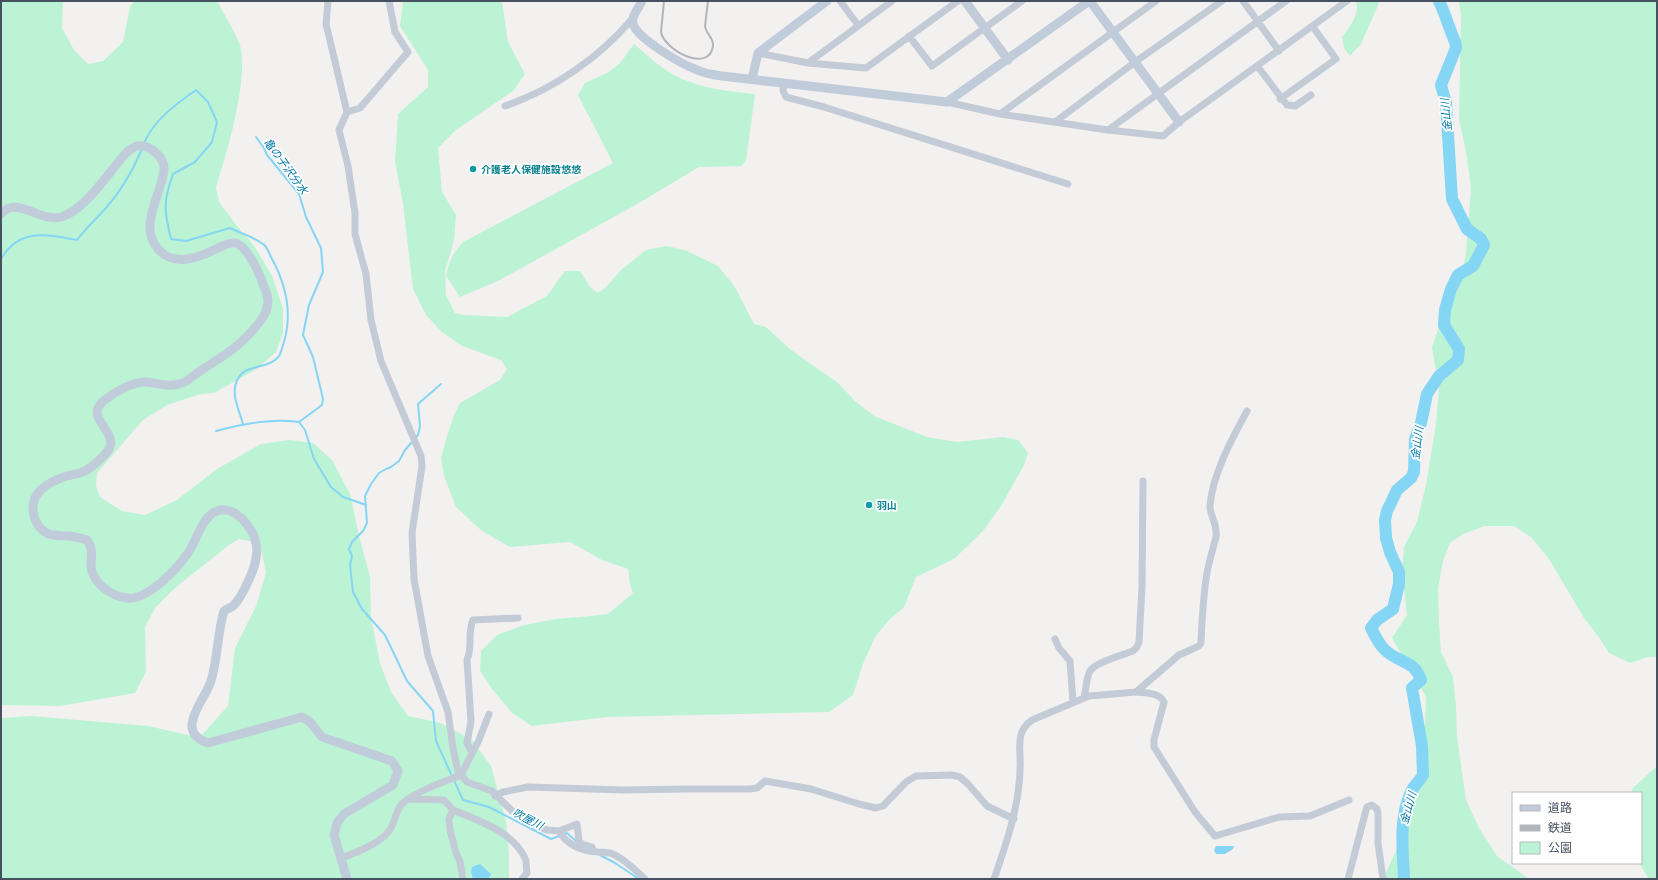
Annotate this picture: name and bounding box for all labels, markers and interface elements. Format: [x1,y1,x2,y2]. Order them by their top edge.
water label: 金山川 [1438,97,1455,132]
water label: 亀の子沢分水 [261,136,311,198]
marker: 介護老人保健施設悠悠 [468,164,478,174]
place label: 介護老人保健施設悠悠 [481,164,582,176]
water label: 金山川 [1409,425,1426,460]
marker: 羽山 [864,500,874,510]
place label: 羽山 [876,500,897,512]
water label: 金山川 [1398,790,1420,826]
legend [1512,792,1642,864]
text: 道路 [1548,801,1572,815]
water label: 吹屋川 [510,806,546,833]
text: 鉄道 [1548,821,1572,835]
text: 公園 [1548,841,1572,855]

